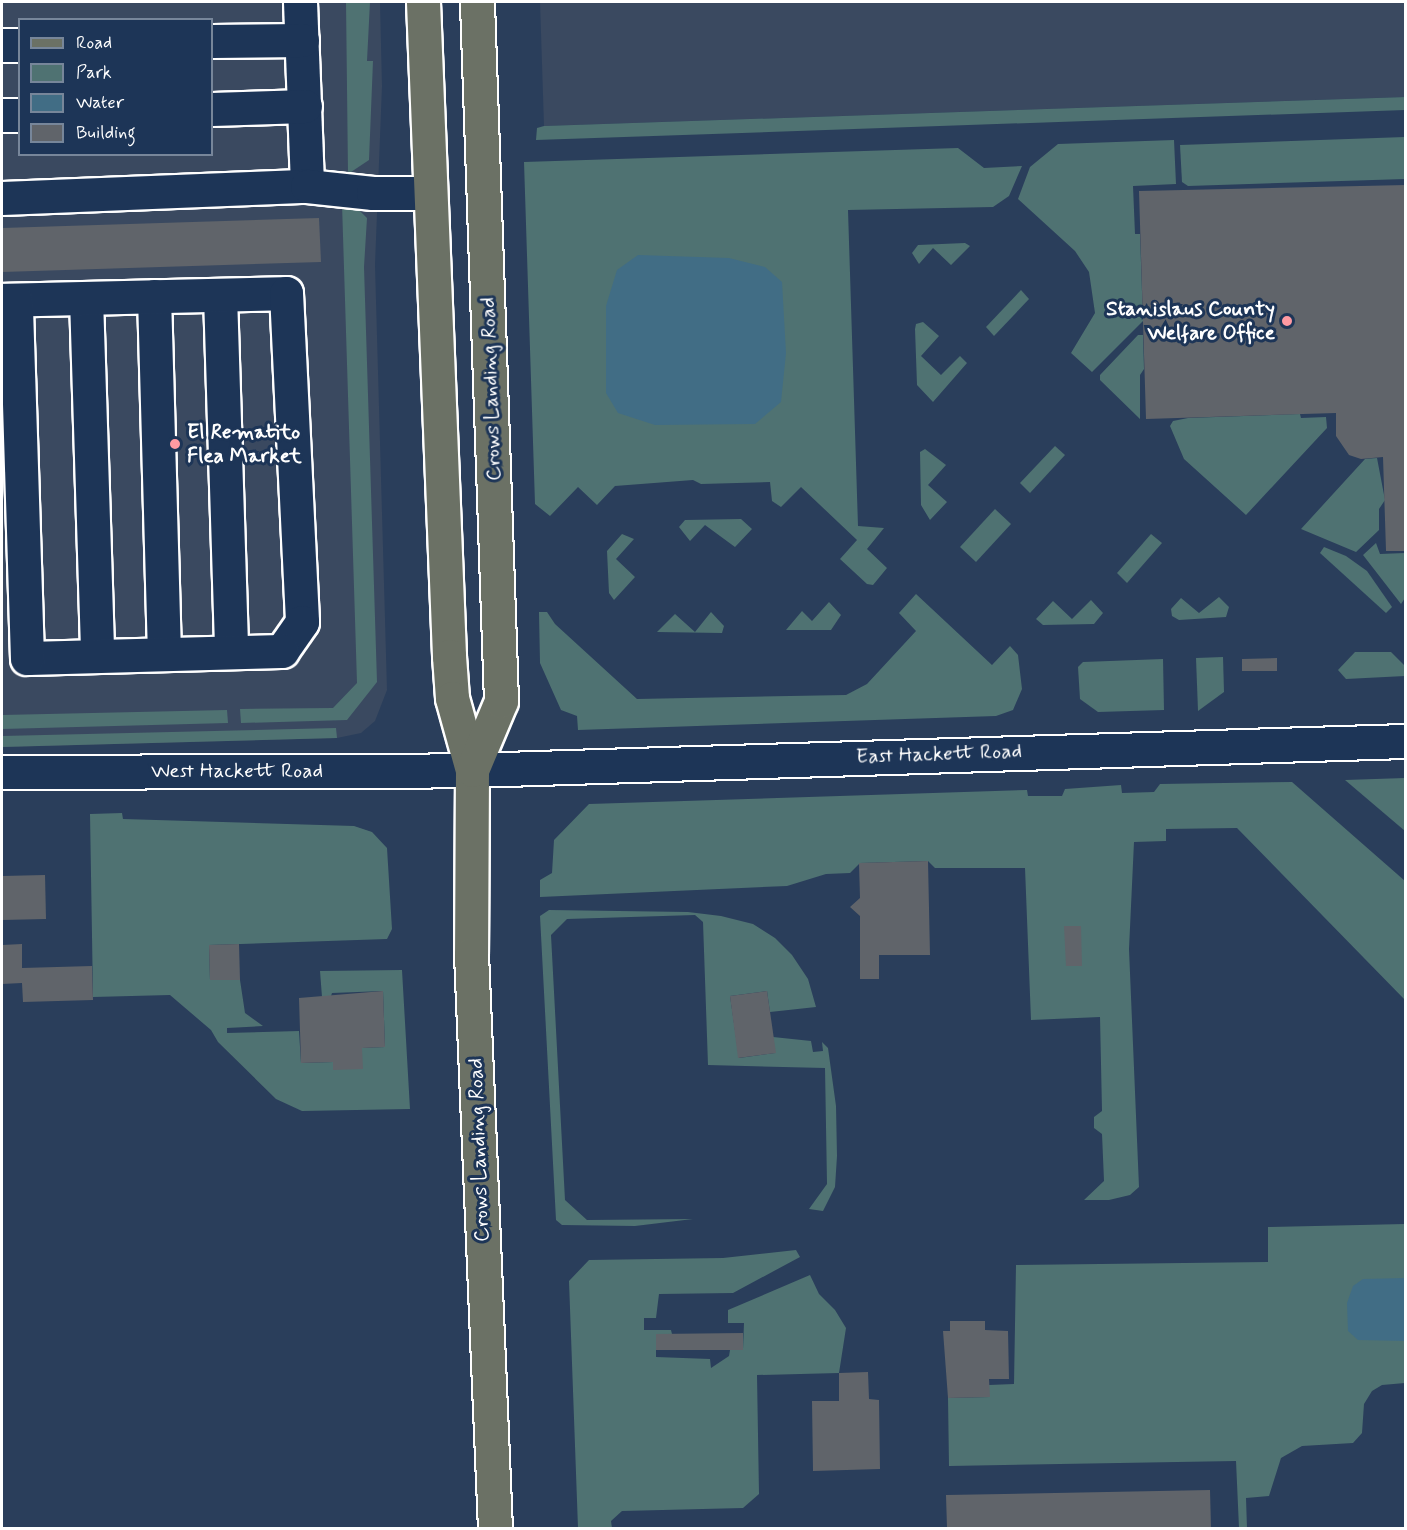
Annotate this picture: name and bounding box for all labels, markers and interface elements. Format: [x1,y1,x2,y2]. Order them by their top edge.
legend [18,18,213,156]
text: Road [76,31,112,55]
text: Park [76,61,112,85]
text: Water [76,91,124,115]
text: Building [76,121,136,145]
place label: Stanislaus County Welfare Office [1110,296,1275,346]
street label: Crows Landing Road [475,298,507,480]
marker: Stanislaus County Welfare Office [1280,314,1294,328]
place label: El Rematito Flea Market [187,419,300,469]
marker: El Rematito Flea Market [168,437,182,451]
street label: East Hackett Road [856,739,1022,769]
street label: West Hackett Road [151,758,323,784]
street label: Crows Landing Road [463,1059,495,1241]

